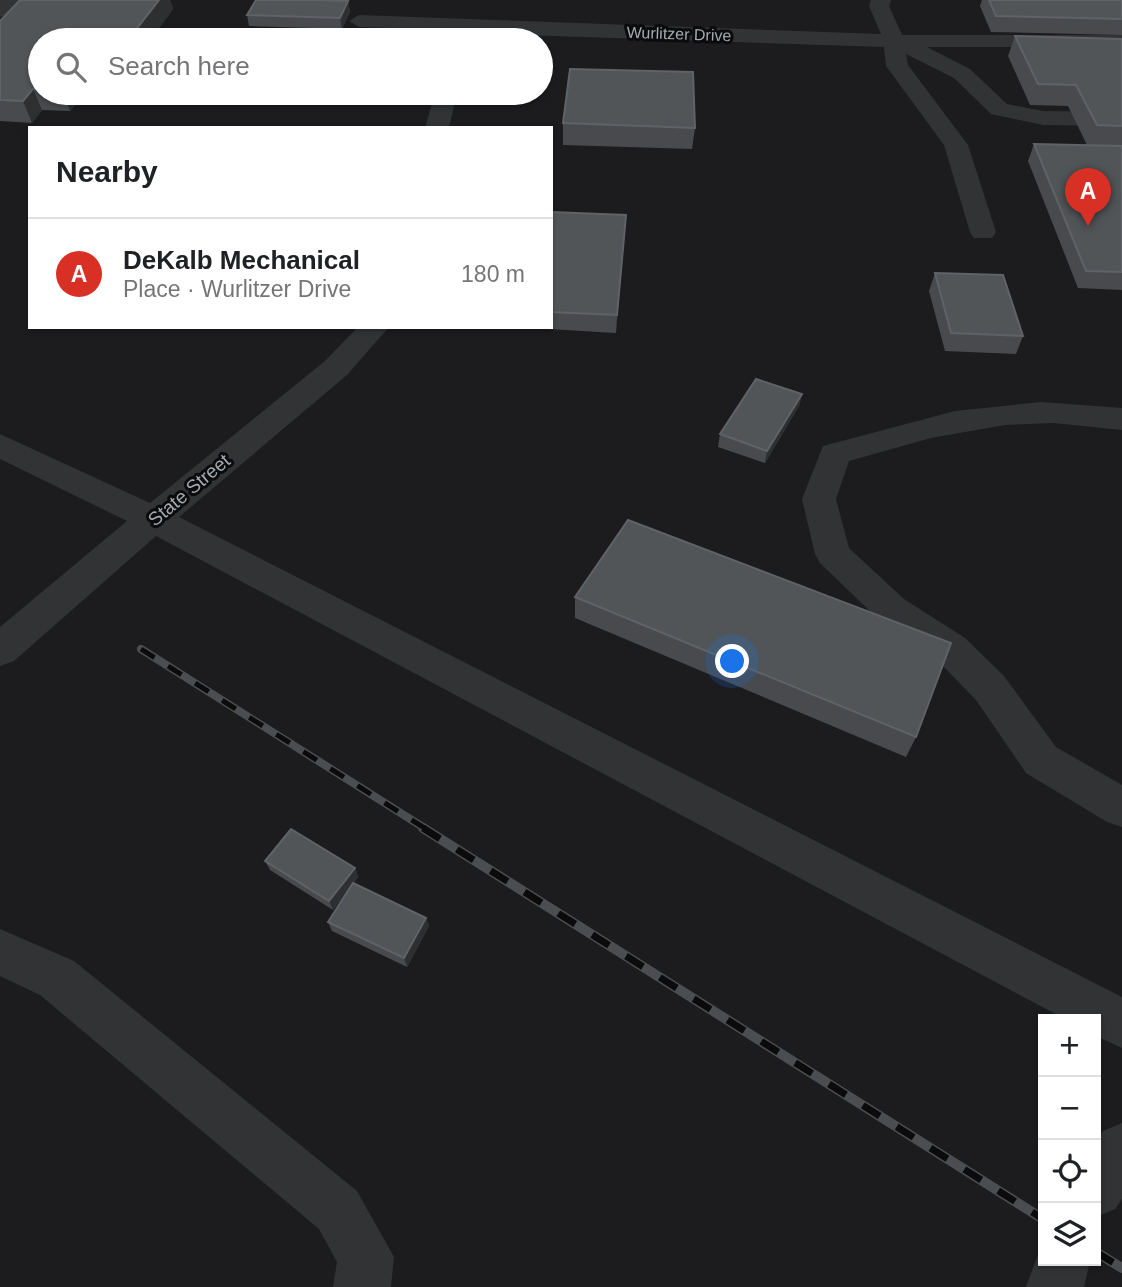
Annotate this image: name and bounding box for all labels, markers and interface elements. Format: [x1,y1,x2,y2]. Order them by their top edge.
street label: Wurlitzer Drive [626,24,732,44]
search box [28,28,553,105]
icon: search [52,48,90,86]
text: Search here [108,51,250,81]
text: Nearby [56,155,158,188]
pin: A [1065,168,1111,226]
text: DeKalb Mechanical [123,245,360,275]
text: A [71,261,87,287]
text: 180 m [461,261,525,287]
text: Place · Wurlitzer Drive [123,276,351,302]
street label: State Street [144,449,235,530]
your location [715,644,749,678]
map controls [1038,1014,1101,1266]
button: + [1038,1014,1101,1077]
button: − [1038,1077,1101,1140]
button: locate [1038,1140,1101,1203]
button: layers [1038,1203,1101,1266]

